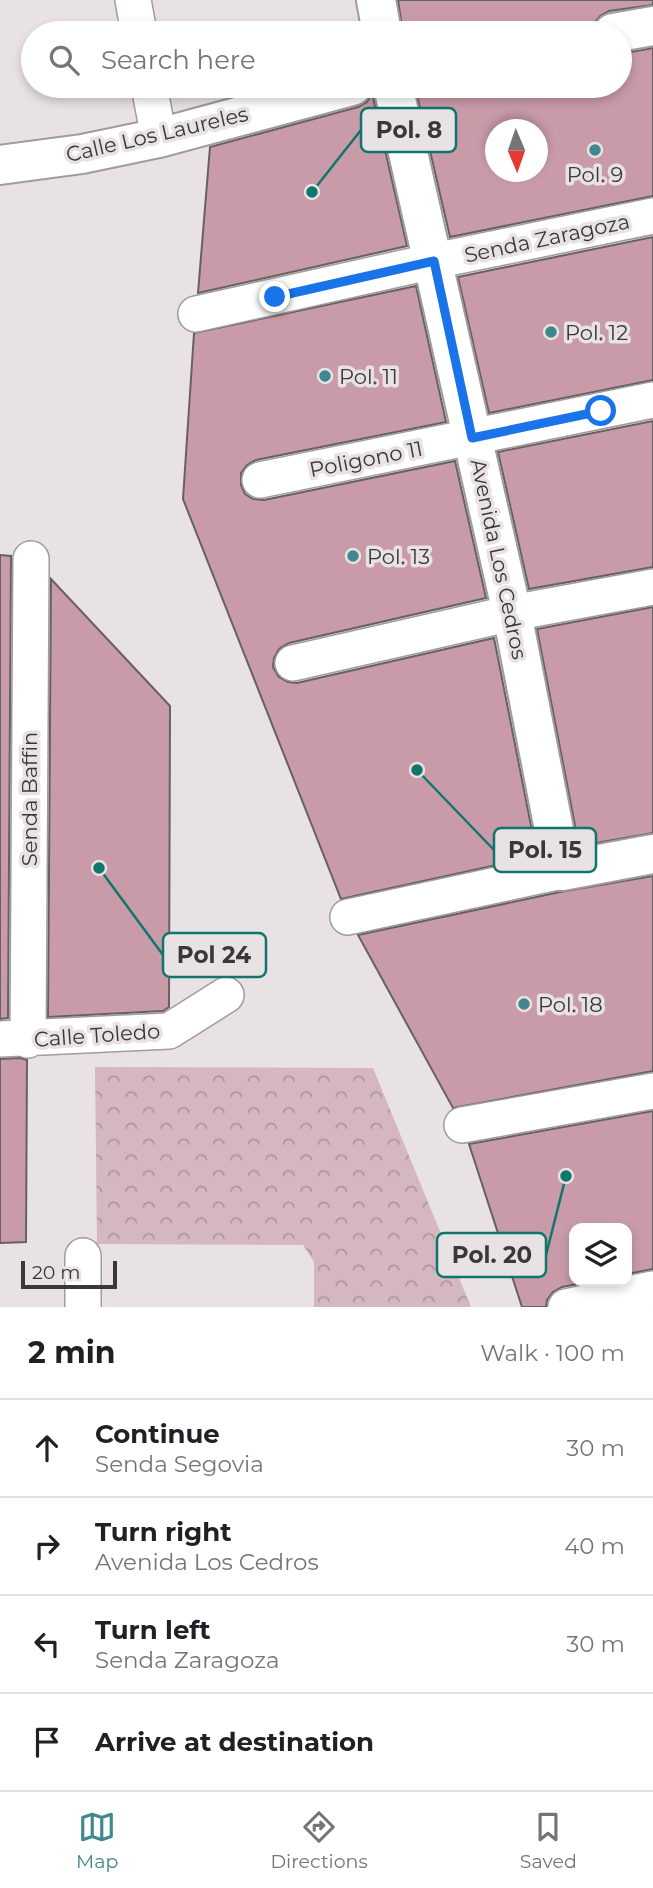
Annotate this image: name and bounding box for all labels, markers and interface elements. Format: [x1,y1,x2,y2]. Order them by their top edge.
search box [21,21,632,98]
icon: search [45,41,83,79]
text: Search here [101,44,256,76]
street label: Calle Los Laureles [64,101,250,167]
callout: Pol. 8 [361,108,456,152]
text: Pol. 8 [376,116,442,144]
north arrow [485,119,548,182]
marker: Pol. 9 [587,142,603,158]
place label: Pol. 9 [567,162,623,187]
street label: Senda Zaragoza [462,208,632,268]
route end [259,281,290,312]
place label: Pol. 12 [565,320,628,345]
marker: Pol. 12 [543,324,559,340]
place label: Pol. 11 [339,364,398,389]
marker: Pol. 11 [317,368,333,384]
route start [585,395,616,426]
street label: Poligono 11 [307,436,425,482]
street label: Avenida Los Cedros [466,457,532,661]
place label: Pol. 13 [367,544,430,569]
marker: Pol. 13 [345,548,361,564]
street label: Senda Baffin [17,732,42,866]
callout: Pol. 15 [494,828,596,872]
text: Pol. 15 [508,836,582,864]
callout: Pol 24 [163,933,266,977]
text: Pol 24 [177,941,251,969]
place label: Pol. 18 [538,992,603,1017]
marker: Pol. 18 [516,996,532,1012]
street label: Calle Toledo [33,1018,161,1052]
map controls [569,1223,632,1286]
button: layers [569,1223,632,1286]
callout: Pol. 20 [437,1233,546,1277]
text: Pol. 20 [452,1241,532,1269]
scale bar [21,1258,117,1290]
text: 20 m [32,1261,80,1284]
text: 2 min [28,1334,115,1371]
text: Walk · 100 m [480,1339,625,1367]
text: Continue [95,1418,220,1450]
icon: ahead [28,1429,66,1467]
text: 30 m [566,1434,625,1462]
text: Senda Segovia [95,1450,264,1478]
text: Turn right [95,1516,231,1548]
icon: right [28,1527,66,1565]
text: 40 m [564,1532,625,1560]
text: Avenida Los Cedros [95,1548,319,1576]
text: Turn left [95,1614,211,1646]
icon: left [28,1625,66,1663]
text: 30 m [566,1630,625,1658]
text: Senda Zaragoza [95,1646,279,1674]
icon: arrive [28,1723,66,1761]
text: Arrive at destination [95,1726,374,1758]
tab: Map [76,1808,118,1873]
tab: Directions [270,1808,368,1873]
tab: Saved [520,1808,577,1873]

